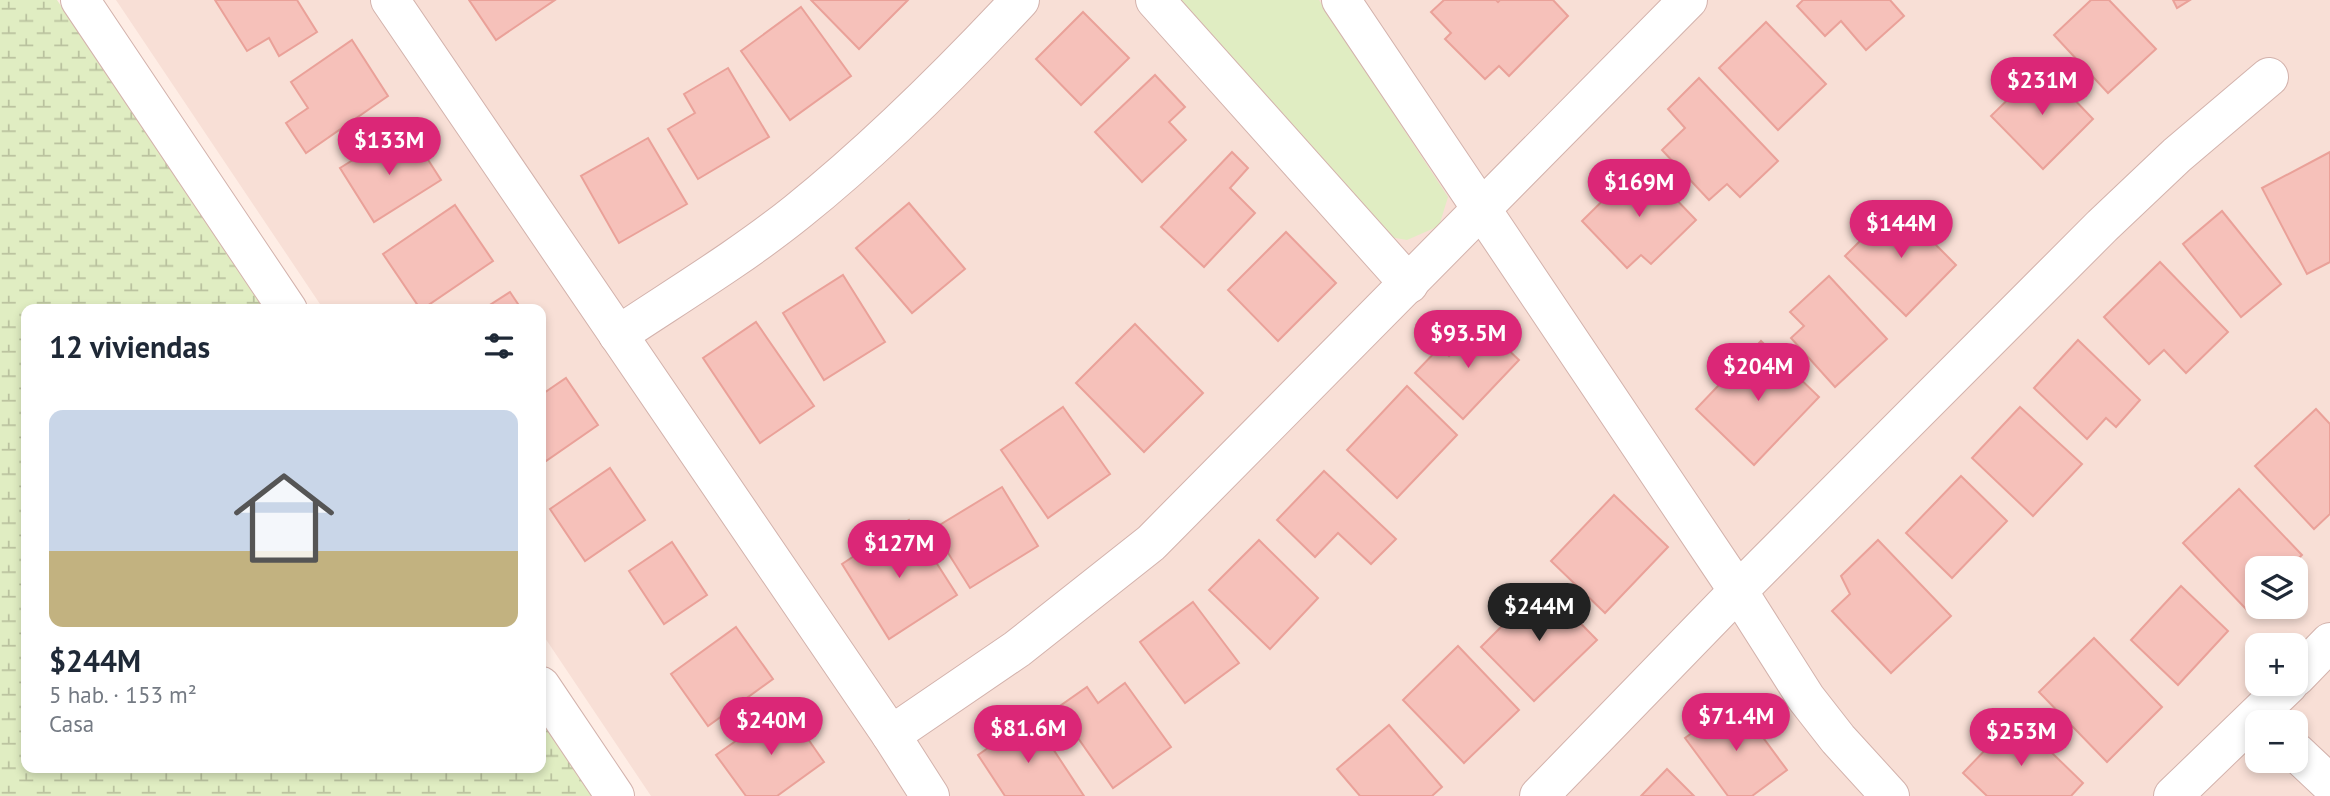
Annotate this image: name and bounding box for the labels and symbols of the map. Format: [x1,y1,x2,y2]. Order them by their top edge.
pin: $231M [1993,58,2091,117]
pin: $133M [340,118,438,177]
pin: $169M [1590,160,1688,219]
pin: $144M [1852,201,1950,260]
pin: $93.5M [1411,310,1525,370]
pin: $204M [1709,344,1807,403]
pin: $127M [850,520,948,580]
pin: $244M [1490,584,1588,643]
pin: $71.4M [1679,694,1793,753]
pin: $240M [722,698,820,757]
pin: $81.6M [971,706,1085,765]
pin: $253M [1972,708,2070,768]

